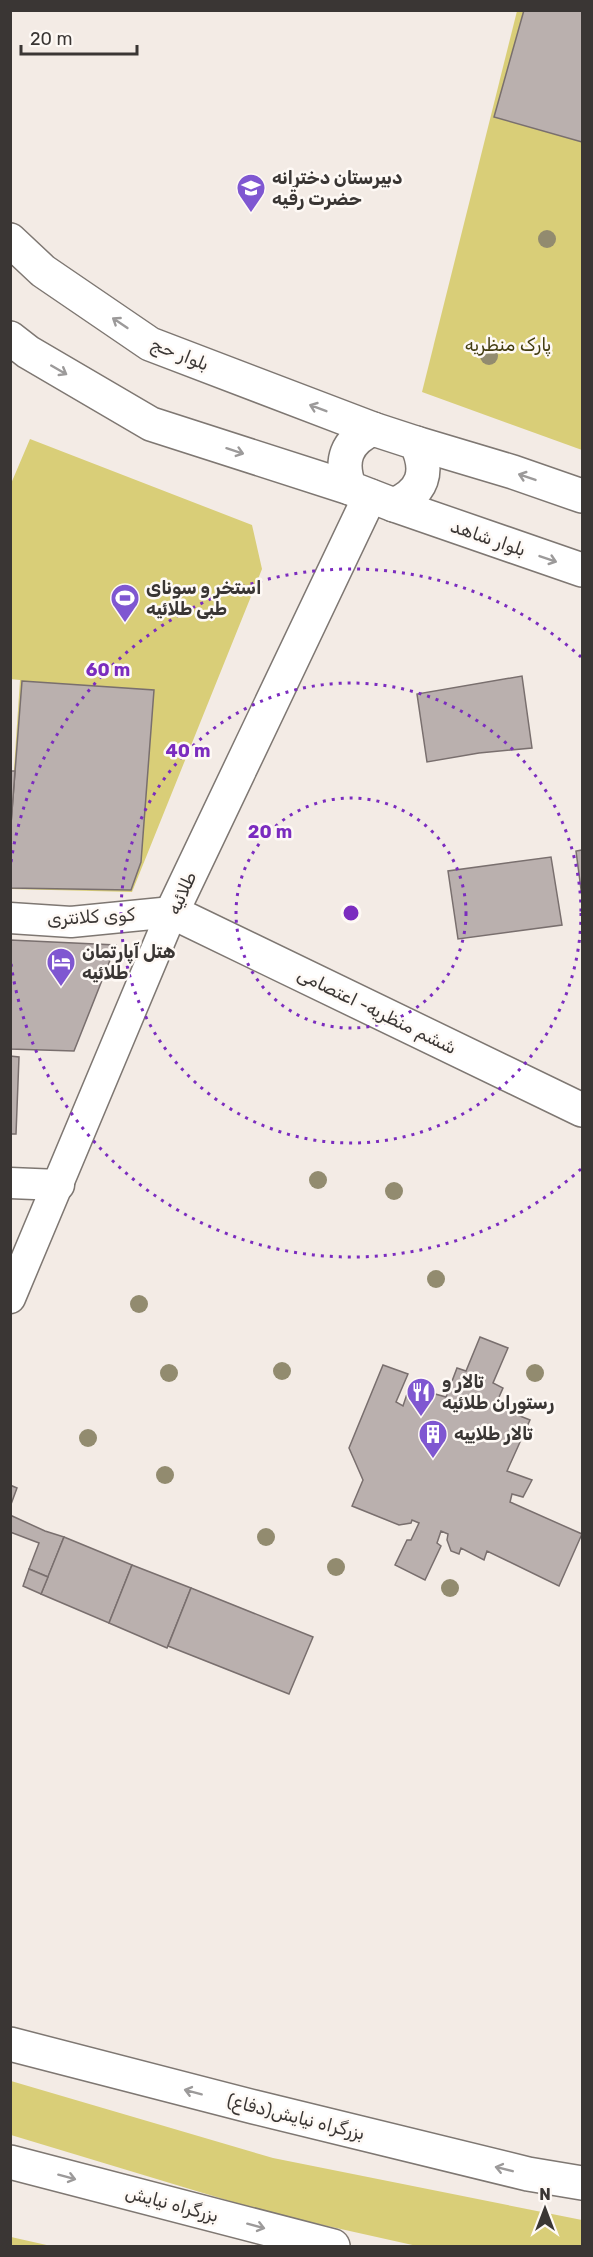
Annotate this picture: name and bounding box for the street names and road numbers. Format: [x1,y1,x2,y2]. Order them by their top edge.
street label: بلوار حج [148,333,212,376]
street label: بلوار شاهد [447,515,529,561]
street label: طلائیه [163,868,201,918]
street label: کوی کلانتری [46,904,136,930]
street label: ششم منظریه- اعتصامی [293,963,460,1060]
street label: بزرگراه نیایش(دفاع) [225,2089,367,2146]
street label: بزرگراه نیایش [123,2181,221,2227]

